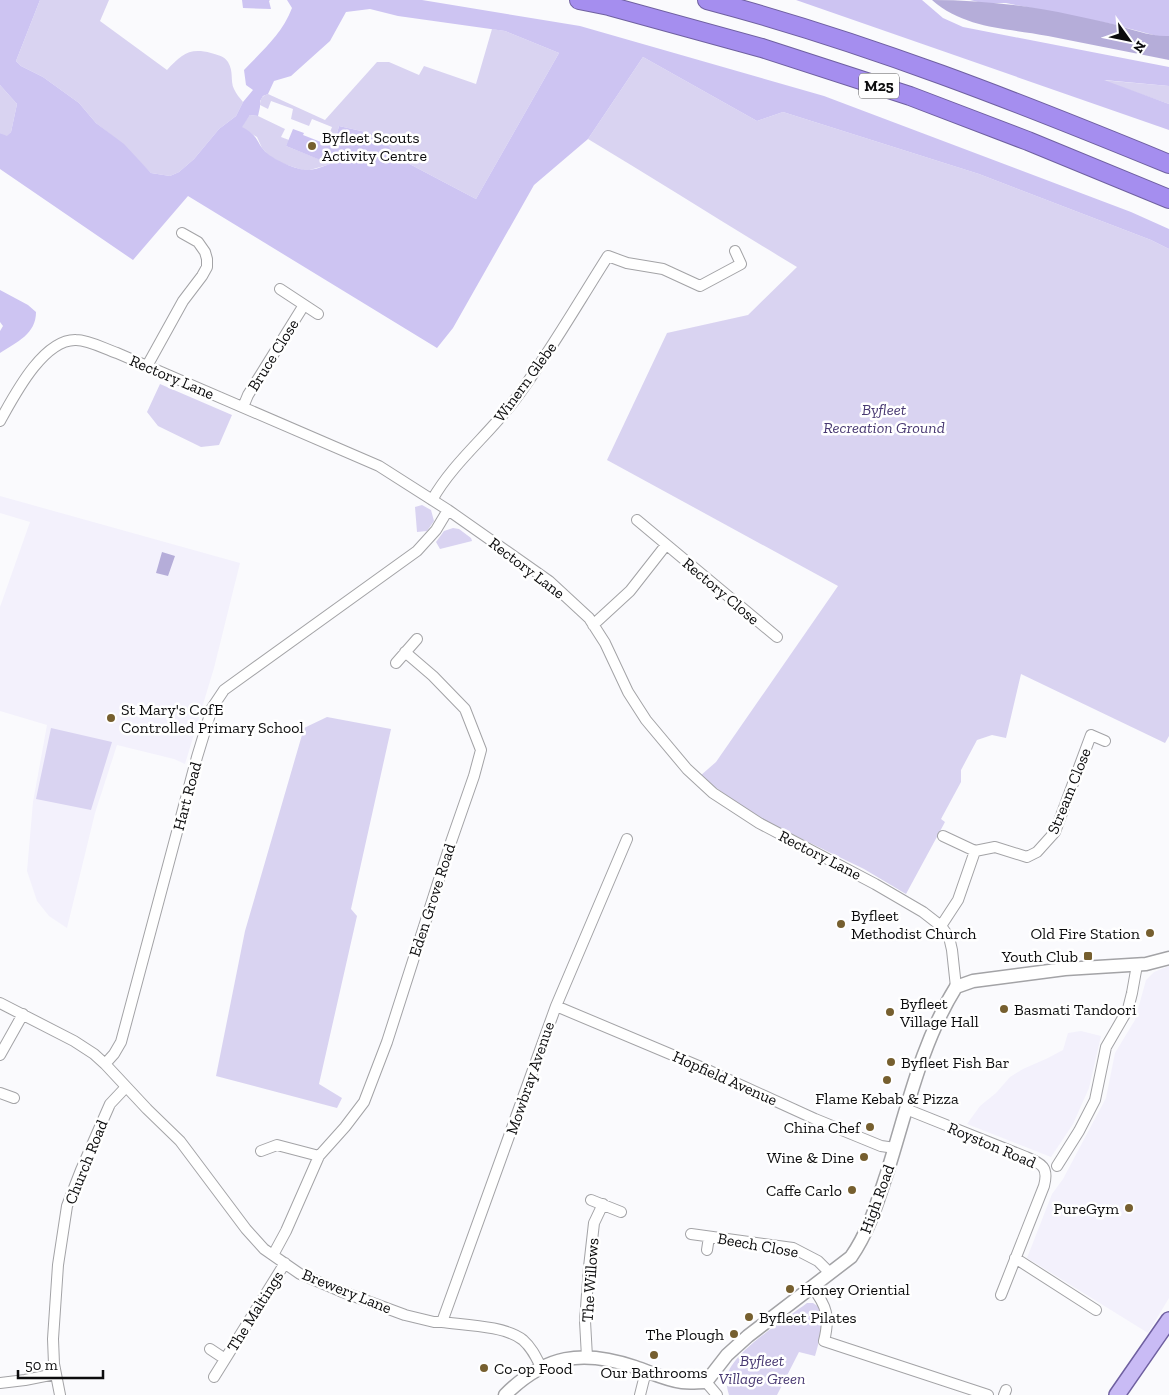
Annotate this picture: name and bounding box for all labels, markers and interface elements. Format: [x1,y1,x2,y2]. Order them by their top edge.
north arrow [1104,15,1154,65]
text: N [1129,38,1150,56]
road number: M25 [859,74,899,98]
place label: Byfleet Scouts Activity Centre [322,128,427,165]
marker: Byfleet Scouts Activity Centre [306,140,318,152]
street label: Bruce Close [243,316,303,394]
street label: Winern Glebe [490,338,560,426]
street label: Rectory Lane [127,351,217,403]
park label: Byfleet Recreation Ground [823,400,945,437]
street label: Rectory Lane [485,533,569,603]
street label: Rectory Close [679,553,763,629]
place label: St Mary's CofE Controlled Primary School [121,700,304,737]
marker: St Mary's CofE Controlled Primary School [105,712,117,724]
street label: Stream Close [1043,745,1095,837]
street label: Hart Road [169,759,205,832]
street label: Rectory Lane [776,826,864,884]
street label: Eden Grove Road [405,841,459,959]
place label: Byfleet Methodist Church [851,906,977,943]
marker: Byfleet Methodist Church [835,918,847,930]
place label: Old Fire Station [1031,924,1141,943]
marker: Old Fire Station [1144,927,1156,939]
place label: Youth Club [1001,947,1078,966]
marker: Youth Club [1082,950,1094,962]
place label: Byfleet Village Hall [899,994,979,1031]
place label: Basmati Tandoori [1014,1000,1137,1019]
marker: Basmati Tandoori [998,1003,1010,1015]
marker: Byfleet Village Hall [884,1006,896,1018]
street label: Mowbray Avenue [502,1019,558,1137]
street label: Hopfield Avenue [670,1046,780,1110]
place label: Byfleet Fish Bar [901,1053,1010,1072]
marker: Byfleet Fish Bar [885,1056,897,1068]
marker: Flame Kebab & Pizza [881,1074,893,1086]
place label: Flame Kebab & Pizza [815,1089,959,1108]
street label: Church Road [60,1117,112,1207]
place label: China Chef [784,1118,862,1137]
street label: Royston Road [945,1118,1039,1172]
marker: China Chef [864,1121,876,1133]
place label: Wine & Dine [767,1148,854,1167]
marker: Wine & Dine [858,1151,870,1163]
street label: High Road [856,1162,898,1236]
place label: Caffe Carlo [766,1181,842,1200]
marker: Caffe Carlo [846,1184,858,1196]
place label: PureGym [1054,1199,1119,1218]
marker: PureGym [1123,1202,1135,1214]
street label: Beech Close [716,1229,800,1261]
street label: The Willows [578,1237,602,1323]
street label: Brewery Lane [300,1264,394,1318]
street label: The Maltings [223,1267,287,1355]
place label: Honey Oriential [800,1280,910,1299]
marker: Honey Oriential [784,1283,796,1295]
place label: Byfleet Pilates [759,1308,857,1327]
marker: Byfleet Pilates [743,1311,755,1323]
place label: The Plough [646,1325,724,1344]
marker: The Plough [728,1328,740,1340]
scale bar [18,1348,102,1380]
marker: Our Bathrooms [648,1349,660,1361]
park label: Byfleet Village Green [719,1351,805,1388]
text: 50 m [25,1356,58,1374]
place label: Co-op Food [494,1359,573,1378]
marker: Co-op Food [478,1362,490,1374]
place label: Our Bathrooms [601,1363,707,1382]

